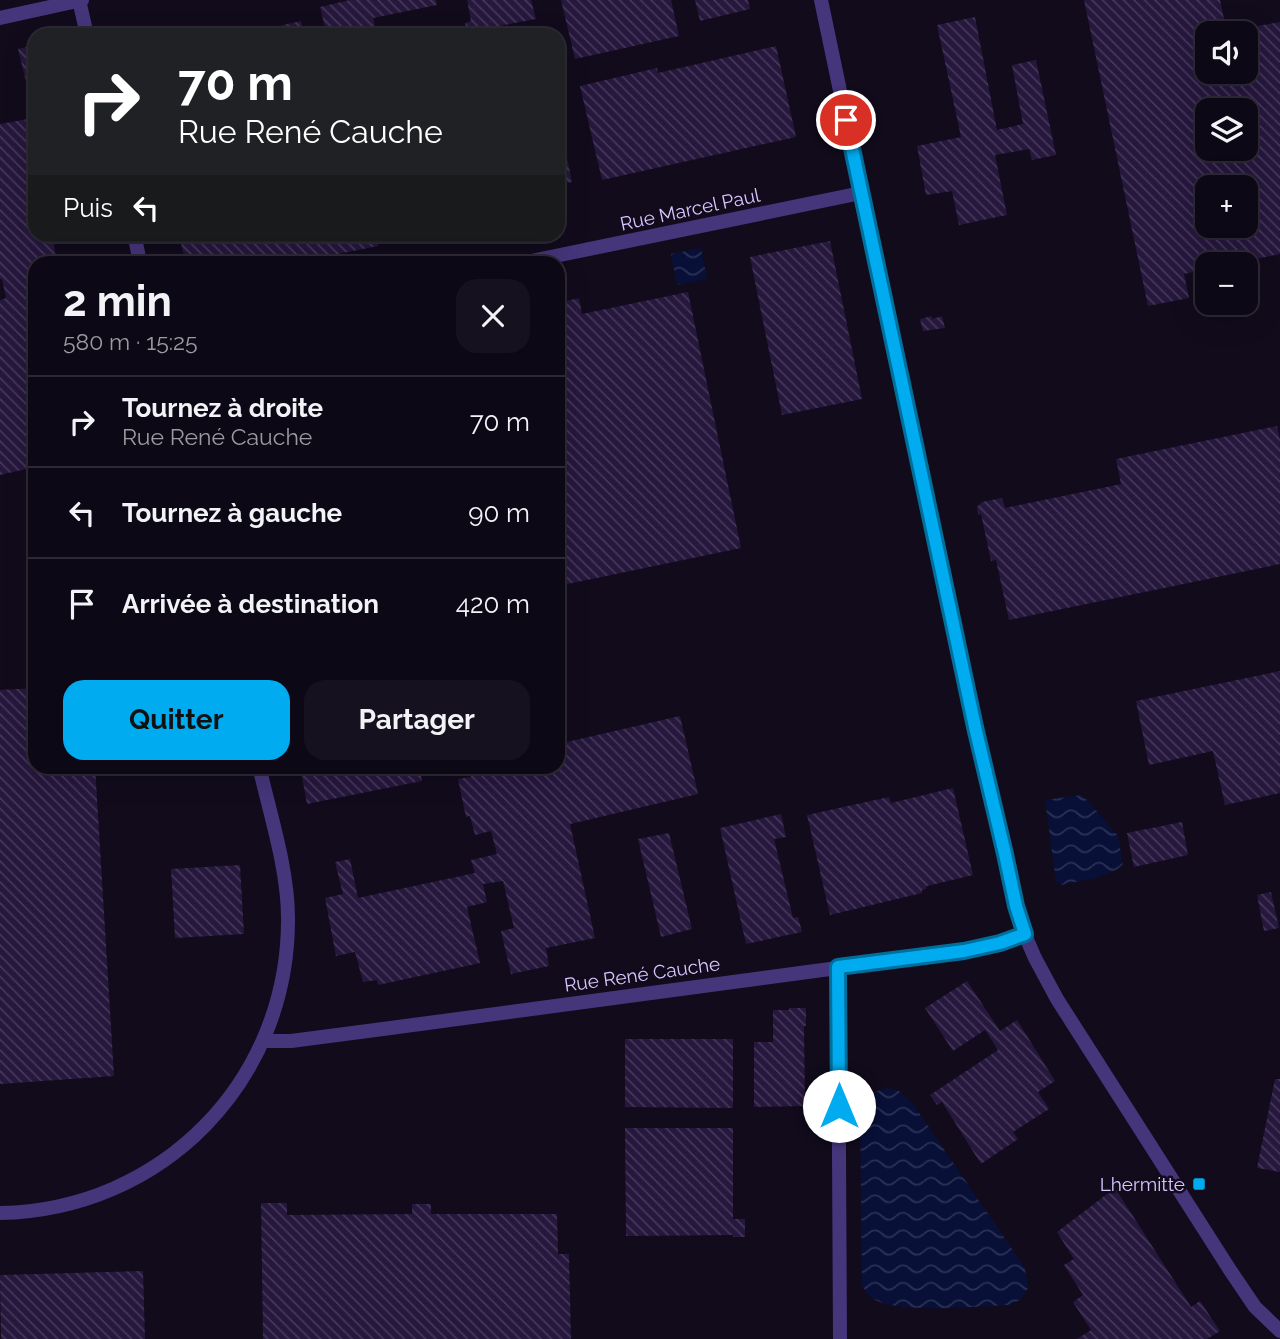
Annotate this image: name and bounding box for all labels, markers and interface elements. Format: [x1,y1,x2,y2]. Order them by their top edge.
map controls [1195,21,1258,315]
button: sound [1195,21,1258,84]
text: 70 m [178,54,293,111]
icon: right [63,56,154,147]
pin [816,90,876,150]
button: layers [1195,98,1258,161]
icon: arrive [827,101,865,139]
text: Rue René Cauche [178,113,443,150]
button: + [1195,175,1258,238]
street label: Rue Marcel Paul [618,183,763,235]
icon: left [127,189,165,227]
text: Puis [63,193,113,223]
button: − [1195,252,1258,315]
text: 2 min [63,277,172,326]
button: close [456,279,530,353]
text: 580 m · 15:25 [63,328,198,355]
text: Tournez à droite [122,393,323,423]
icon: right [63,403,101,441]
text: 70 m [470,407,530,437]
text: Rue René Cauche [122,423,312,450]
icon: left [63,494,101,532]
text: Tournez à gauche [122,498,342,528]
text: 90 m [468,498,530,528]
icon: arrive [63,585,101,623]
text: Arrivée à destination [122,589,379,619]
text: 420 m [456,589,530,619]
button: Quitter [63,680,290,760]
button: Partager [304,680,530,760]
street label: Rue René Cauche [563,952,721,996]
position arrow [802,1069,876,1143]
place label: Lhermitte [1100,1173,1185,1195]
marker: Lhermitte [1191,1176,1207,1192]

